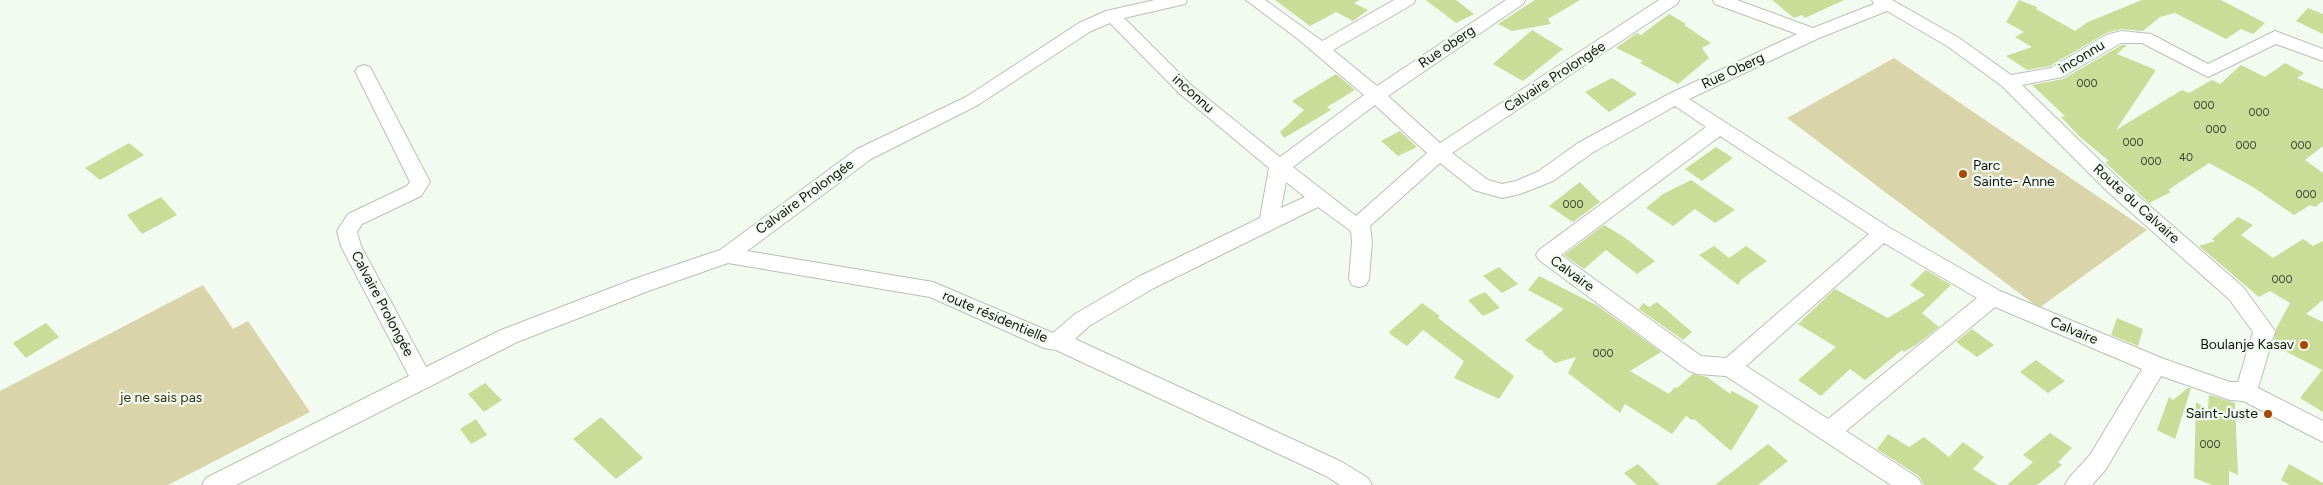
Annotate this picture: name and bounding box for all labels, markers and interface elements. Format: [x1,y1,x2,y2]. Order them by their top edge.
street label: Rue oberg [1416,22,1478,72]
street label: inconnu [2056,37,2108,77]
street label: Calvaire Prolongée [1501,38,1609,116]
street label: Rue Oberg [1699,49,1767,93]
street label: inconnu [1169,71,1217,117]
house number: 000 [2076,77,2098,91]
house number: 000 [2193,99,2215,113]
house number: 000 [2248,106,2270,120]
house number: 000 [2205,123,2227,137]
house number: 000 [2122,136,2144,150]
house number: 000 [2235,139,2257,153]
house number: 000 [2290,139,2312,153]
house number: 40 [2179,151,2193,165]
house number: 000 [2140,155,2162,169]
street label: Calvaire Prolongée [753,156,857,238]
place label: Parc Sainte- Anne [1973,158,2055,190]
street label: Route du Calvaire [2089,161,2183,247]
marker: Parc Sainte- Anne [1957,168,1969,180]
house number: 000 [2295,188,2317,202]
house number: 000 [1562,198,1584,212]
street label: Calvaire Prolongée [347,248,417,360]
street label: Calvaire [1547,252,1597,296]
house number: 000 [2271,273,2293,287]
street label: route résidentielle [940,287,1050,347]
street label: Calvaire [2048,313,2100,349]
place label: Boulanje Kasav [2200,337,2294,353]
marker: Boulanje Kasav [2298,339,2310,351]
house number: 000 [1592,347,1614,361]
park label: je ne sais pas [120,390,202,406]
place label: Saint-Juste [2186,406,2258,422]
marker: Saint-Juste [2262,408,2274,420]
house number: 000 [2199,438,2221,452]

